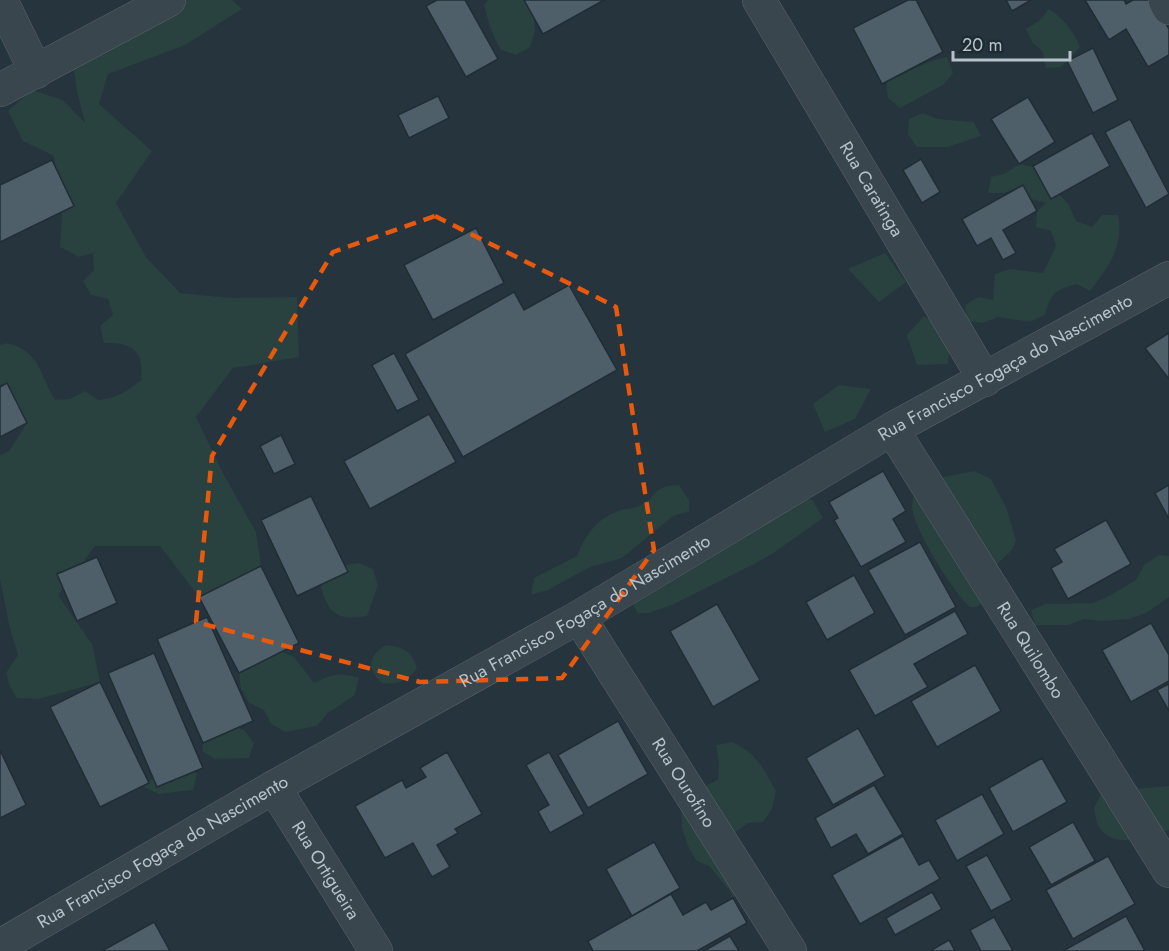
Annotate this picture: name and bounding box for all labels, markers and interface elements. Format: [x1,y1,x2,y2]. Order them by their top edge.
scale bar [953,24,1070,62]
text: 20 m [962,32,1002,58]
street label: Rua Caratinga [833,136,910,242]
street label: Rua Francisco Fogaça do Nascimento [873,287,1137,448]
street label: Rua Francisco Fogaça do Nascimento [455,528,716,694]
street label: Rua Quilombo [990,597,1071,704]
street label: Rua Ourofino [645,733,722,833]
street label: Rua Francisco Fogaça do Nascimento [32,769,293,935]
street label: Rua Ortigueira [285,816,366,924]

